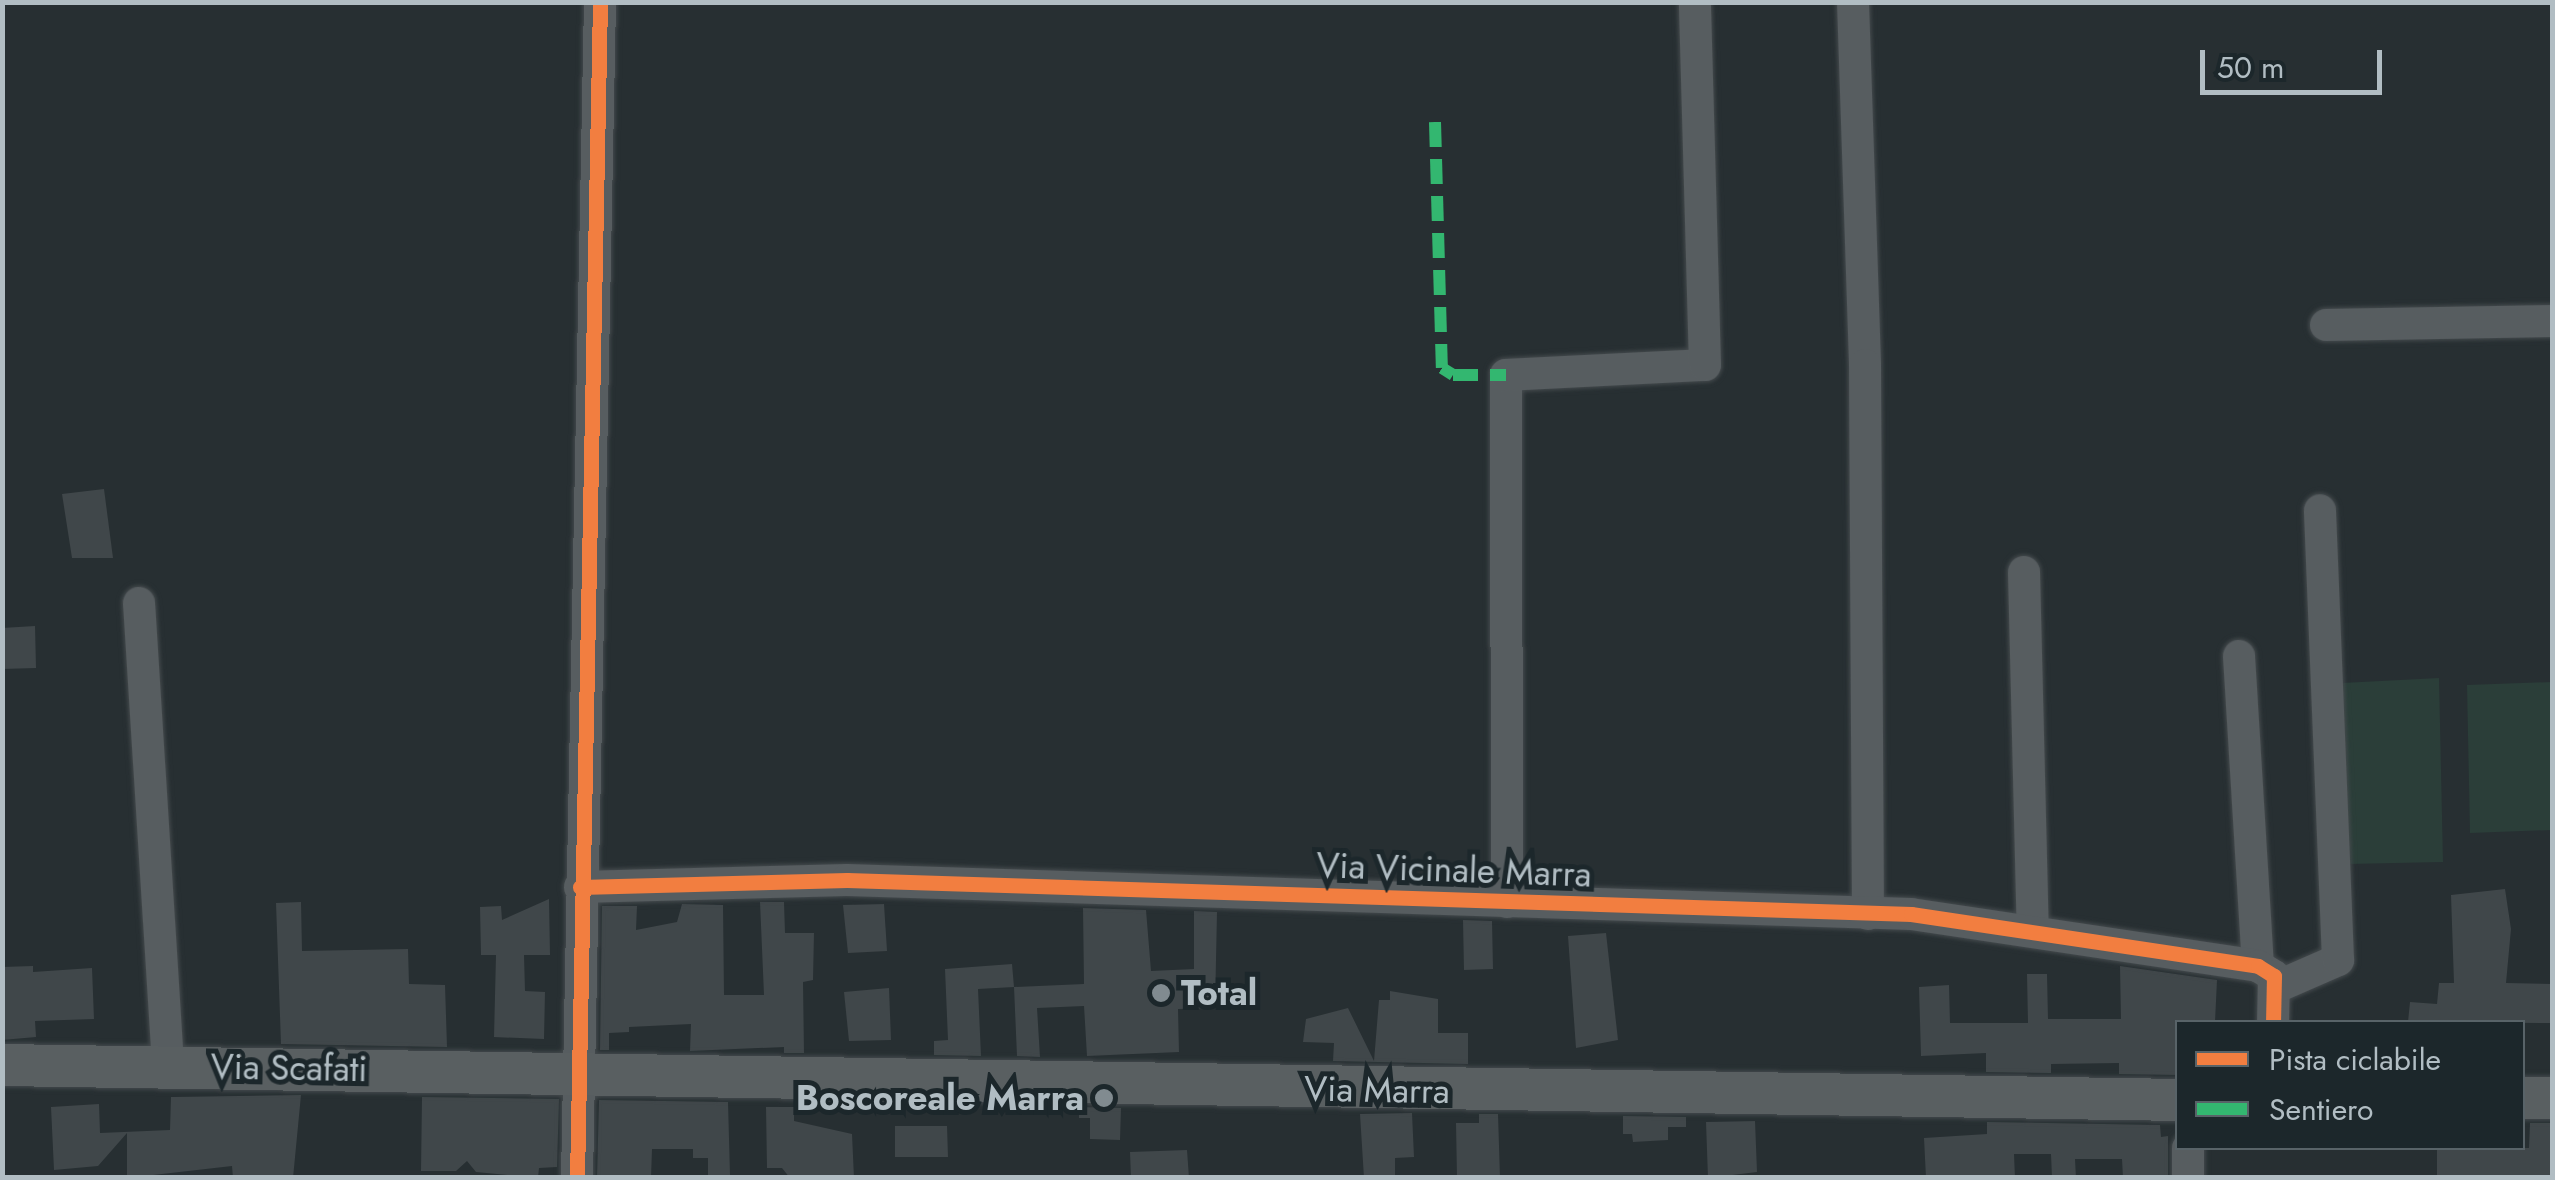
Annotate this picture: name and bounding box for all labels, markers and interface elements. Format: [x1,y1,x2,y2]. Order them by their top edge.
scale bar [2205,30,2388,92]
text: 50 m [2217,46,2284,89]
street label: Via Vicinale Marra [1316,844,1592,896]
place label: Total [1181,972,1257,1014]
marker: Total [1150,982,1172,1004]
legend [2175,1020,2525,1150]
text: Pista ciclabile [2269,1038,2441,1081]
street label: Via Scafati [210,1046,368,1090]
street label: Via Marra [1304,1068,1450,1112]
place label: Boscoreale Marra [796,1077,1084,1119]
marker: Boscoreale Marra [1093,1087,1115,1109]
text: Sentiero [2269,1088,2373,1131]

